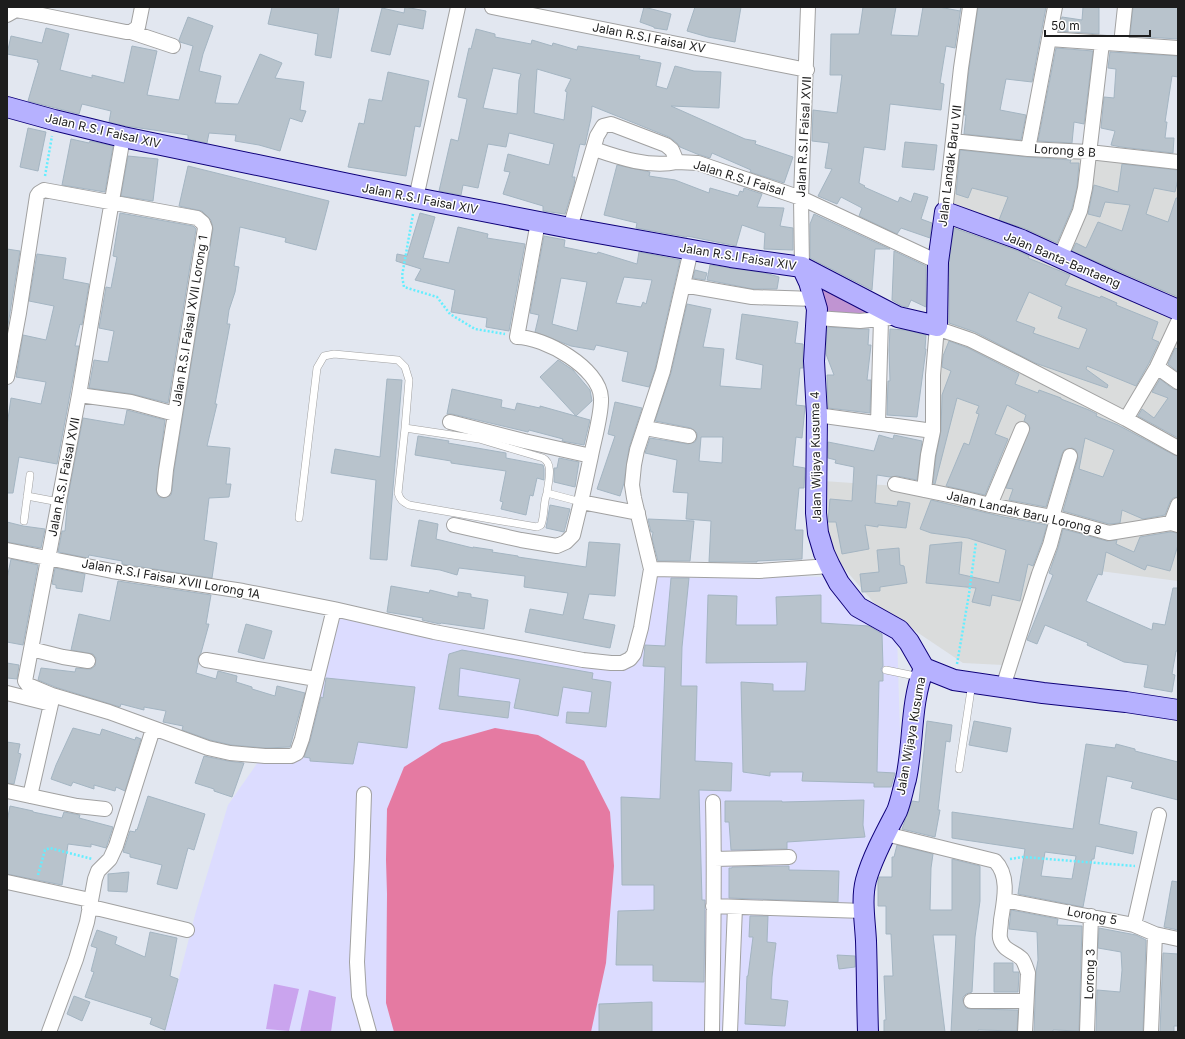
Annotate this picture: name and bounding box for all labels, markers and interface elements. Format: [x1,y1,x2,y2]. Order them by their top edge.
scale bar [1045,12,1150,38]
text: 50 m [1051,18,1080,33]
street label: Jalan R.S.I Faisal XV [591,19,707,56]
street label: Jalan R.S.I Faisal XVII [793,76,814,198]
street label: Jalan Landak Baru VII [935,104,964,228]
street label: Jalan R.S.I Faisal XIV [44,110,162,151]
street label: Lorong 8 B [1034,141,1097,160]
street label: Jalan R.S.I Faisal [692,156,787,199]
street label: Jalan R.S.I Faisal XIV [361,180,479,217]
street label: Jalan Banta-Bantaeng [1002,228,1123,291]
street label: Jalan R.S.I Faisal XVII Lorong 1 [169,234,210,407]
street label: Jalan R.S.I Faisal XIV [679,240,798,273]
street label: Jalan Wijaya Kusuma 4 [807,391,824,523]
street label: Jalan R.S.I Faisal XVII [45,416,82,538]
street label: Jalan Landak Baru Lorong 8 [945,487,1103,538]
street label: Jalan R.S.I Faisal XVII Lorong 1A [81,555,262,602]
street label: Jalan Wijaya Kusuma [893,675,928,796]
street label: Lorong 5 [1066,903,1118,928]
street label: Lorong 3 [1081,948,1098,1000]

